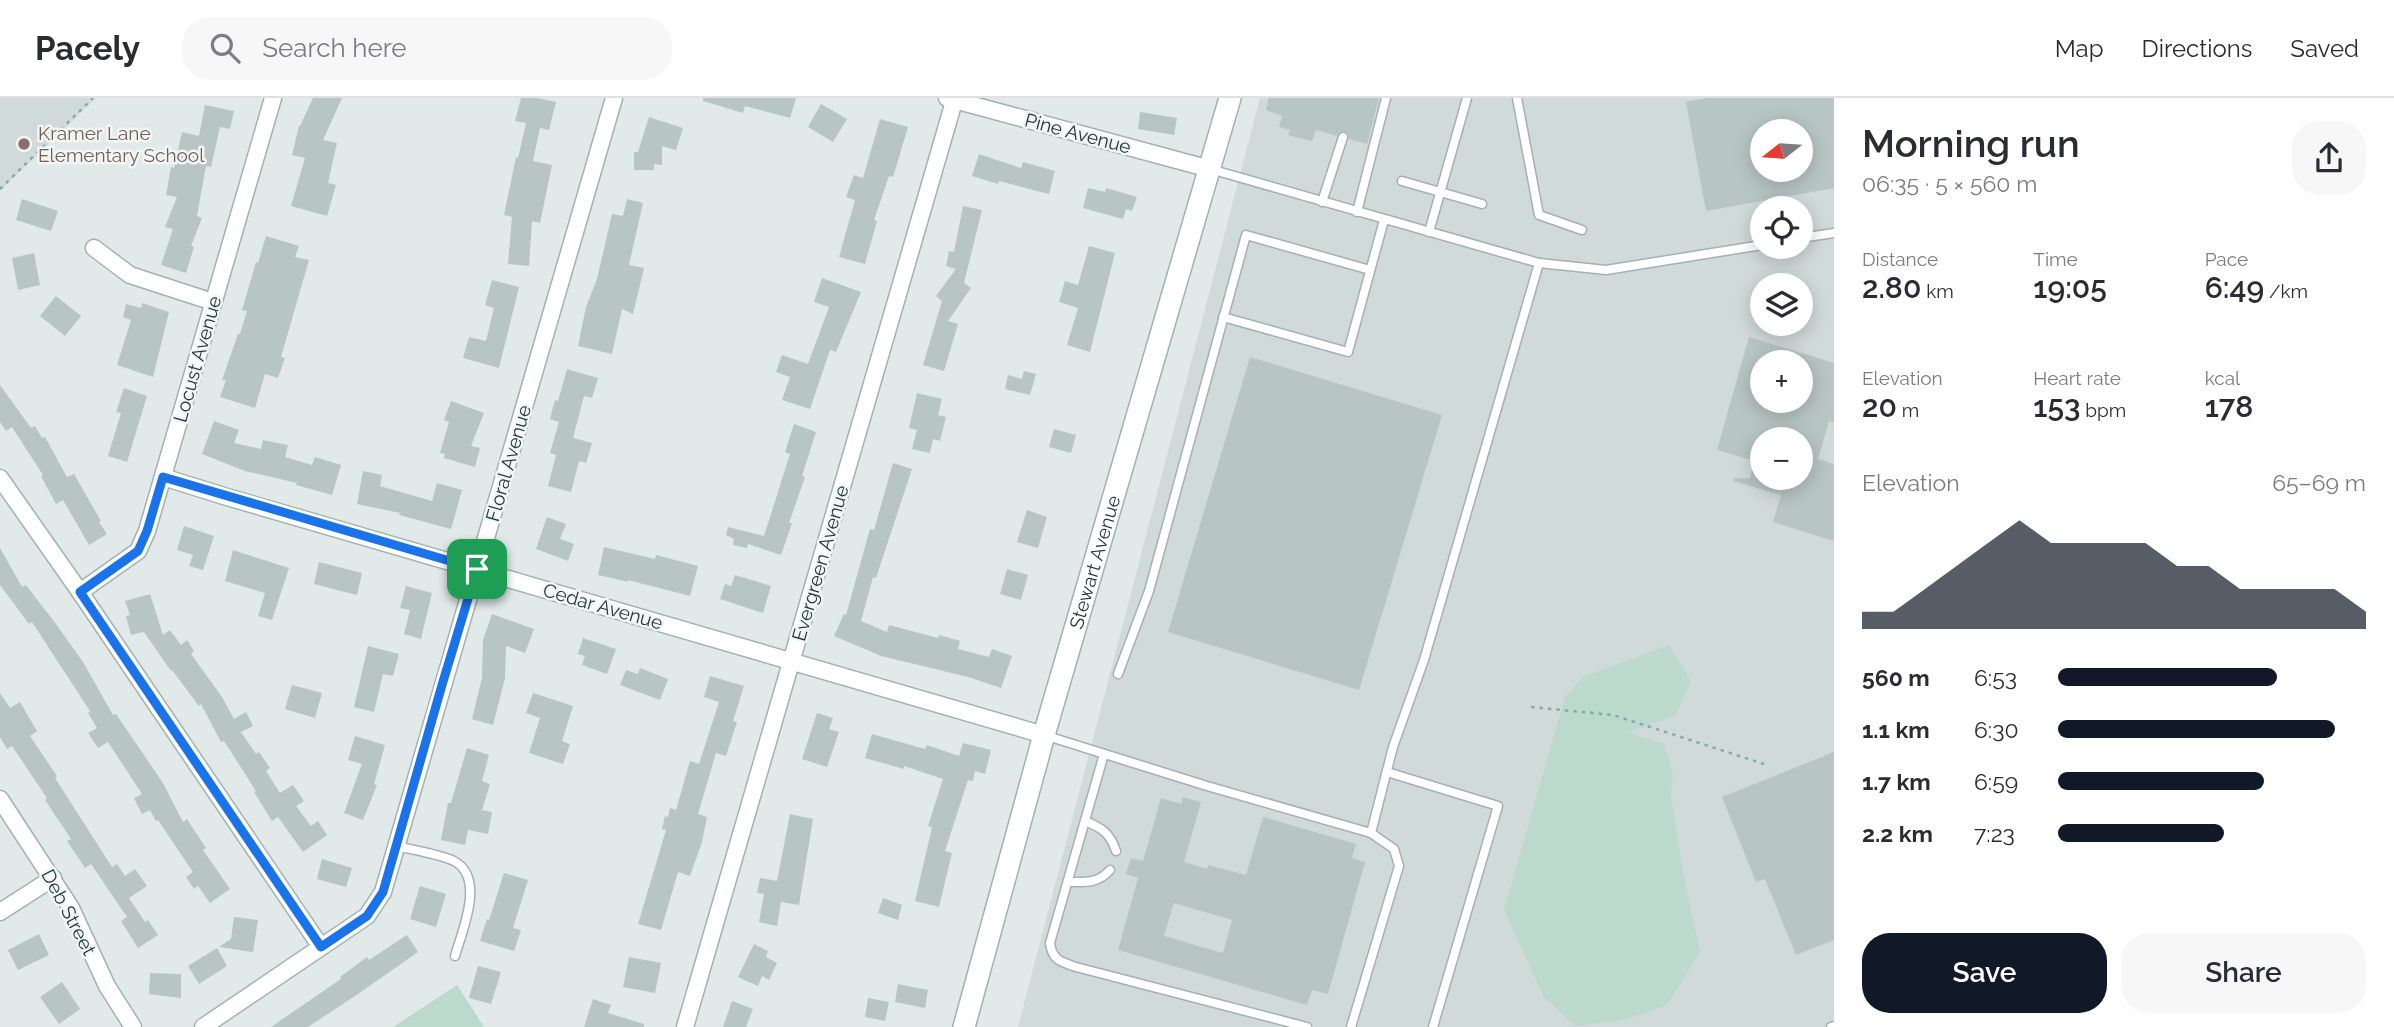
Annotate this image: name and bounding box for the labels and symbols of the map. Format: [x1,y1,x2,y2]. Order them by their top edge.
street label: Pine Avenue [1022,108,1134,158]
north arrow [1750,119,1813,182]
place label: Kramer Lane Elementary School [38,122,205,166]
marker: Kramer Lane Elementary School [16,136,32,152]
street label: Locust Avenue [168,293,226,425]
street label: Floral Avenue [481,402,535,524]
street label: Evergreen Avenue [787,483,853,643]
street label: Stewart Avenue [1065,493,1124,631]
pin [447,539,507,599]
street label: Cedar Avenue [541,578,665,634]
street label: Deb Street [37,865,101,959]

